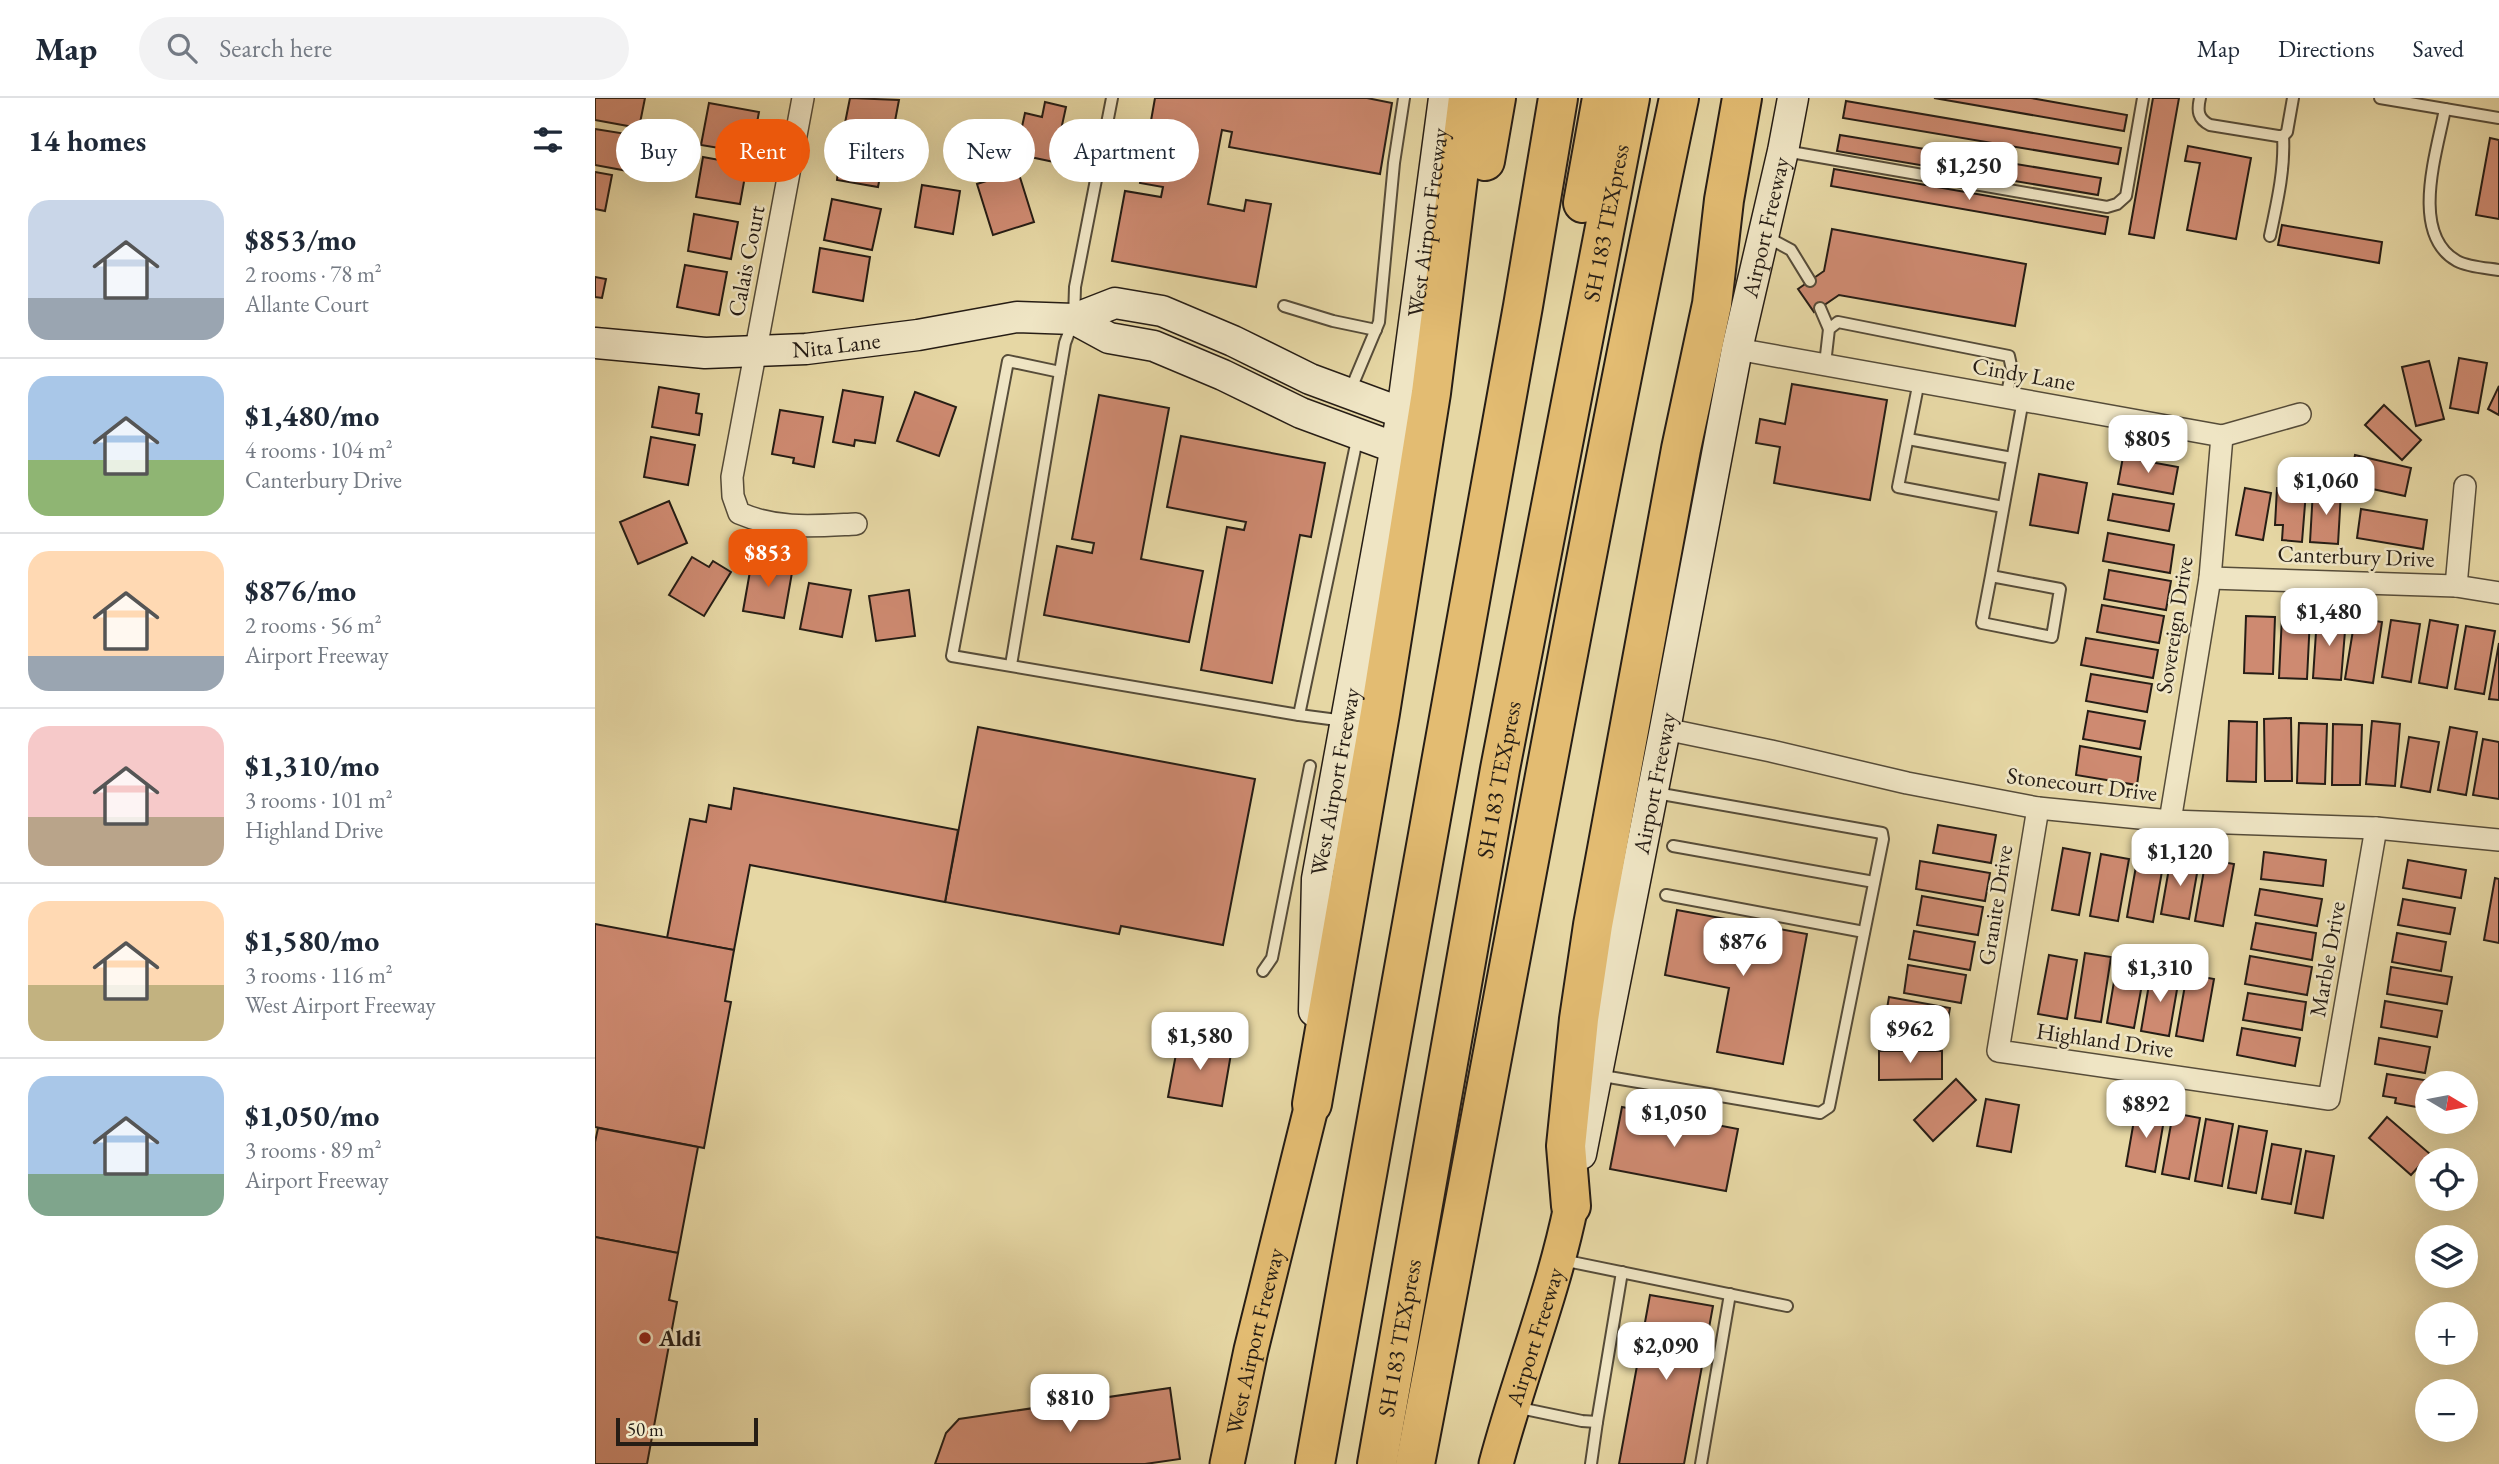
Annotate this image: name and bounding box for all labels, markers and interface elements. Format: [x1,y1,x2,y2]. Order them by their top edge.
search box [139,17,629,80]
text: Map [35,27,97,70]
icon: search [163,29,201,67]
text: Search here [219,31,332,65]
text: Map [2197,33,2240,64]
text: Directions [2278,33,2375,64]
text: Saved [2413,33,2464,64]
chip: Buy [616,119,701,182]
chip: Rent [715,119,810,182]
chip: Filters [824,119,929,182]
chip: New [943,119,1035,182]
chip: Apartment [1049,119,1199,182]
text: 14 homes [28,121,146,160]
icon: filters [529,121,567,159]
street label: West Airport Freeway [1400,125,1455,319]
street label: SH 183 TEXpress [1576,142,1636,304]
pin: $1,250 [1912,142,2026,202]
text: $1,250 [1937,150,2001,180]
street label: Airport Freeway [1734,153,1796,302]
street label: Calais Court [721,202,772,319]
text: $853/mo [245,220,356,259]
icon: home [84,228,168,312]
text: 2 rooms · 78 m² [245,259,382,289]
text: Allante Court [245,289,369,319]
street label: Nita Lane [792,325,882,365]
street label: Cindy Lane [1970,350,2078,398]
text: $1,480/mo [245,396,379,435]
icon: home [84,404,168,488]
pin: $805 [2107,416,2189,475]
text: $805 [2124,423,2172,453]
text: 4 rooms · 104 m² [245,435,393,465]
pin: $1,060 [2269,458,2383,517]
text: Canterbury Drive [245,465,402,495]
text: $1,060 [2294,465,2358,495]
pin: $853 [727,530,809,589]
text: $853 [744,537,792,567]
street label: Canterbury Drive [2277,538,2435,574]
street label: Sovereign Drive [2148,554,2200,696]
text: $876/mo [245,571,356,610]
icon: home [84,579,168,663]
pin: $1,480 [2272,588,2386,648]
text: $1,480 [2297,596,2361,626]
text: 2 rooms · 56 m² [245,610,382,640]
text: Airport Freeway [245,640,389,670]
street label: West Airport Freeway [1303,684,1367,878]
street label: SH 183 TEXpress [1469,698,1528,861]
street label: Airport Freeway [1625,709,1683,858]
text: $1,310/mo [245,746,379,785]
icon: home [84,754,168,838]
street label: Stonecourt Drive [2005,760,2159,808]
text: 3 rooms · 101 m² [245,785,393,815]
text: Highland Drive [245,815,383,845]
pin: $1,120 [2123,828,2237,888]
text: $1,120 [2148,836,2212,866]
street label: Granite Drive [1971,843,2019,967]
street label: Marble Drive [2302,899,2352,1019]
pin: $876 [1702,918,1784,978]
text: $1,580/mo [245,921,379,960]
text: $876 [1719,926,1767,956]
icon: home [84,929,168,1013]
pin: $1,310 [2103,944,2217,1004]
text: $1,310 [2128,952,2192,982]
text: 3 rooms · 116 m² [245,960,393,990]
text: West Airport Freeway [245,990,436,1020]
pin: $962 [1869,1006,1951,1065]
pin: $1,580 [1143,1012,1257,1072]
text: $962 [1886,1013,1934,1043]
street label: Highland Drive [2034,1016,2176,1064]
text: $1,580 [1168,1020,1232,1050]
north arrow [2415,1071,2478,1134]
map controls [2415,1071,2478,1442]
pin: $892 [2105,1080,2187,1140]
text: $892 [2122,1088,2170,1118]
pin: $1,050 [1617,1090,1731,1149]
text: $1,050/mo [245,1096,379,1135]
text: $1,050 [1642,1097,1706,1127]
icon: home [84,1104,168,1188]
text: 3 rooms · 89 m² [245,1135,382,1165]
button: locate [2415,1148,2478,1211]
text: Airport Freeway [245,1165,389,1195]
button: layers [2415,1225,2478,1288]
street label: West Airport Freeway [1219,1244,1291,1437]
street label: SH 183 TEXpress [1371,1257,1428,1419]
street label: Airport Freeway [1498,1263,1570,1411]
button: + [2415,1302,2478,1365]
pin: $2,090 [1609,1322,1723,1382]
place label: Aldi [658,1323,701,1353]
marker: Aldi [637,1330,653,1346]
text: $2,090 [1634,1330,1698,1360]
pin: $810 [1029,1374,1111,1434]
button: − [2415,1379,2478,1442]
text: $810 [1046,1382,1094,1412]
scale bar [616,1415,758,1447]
text: 50 m [627,1417,664,1442]

